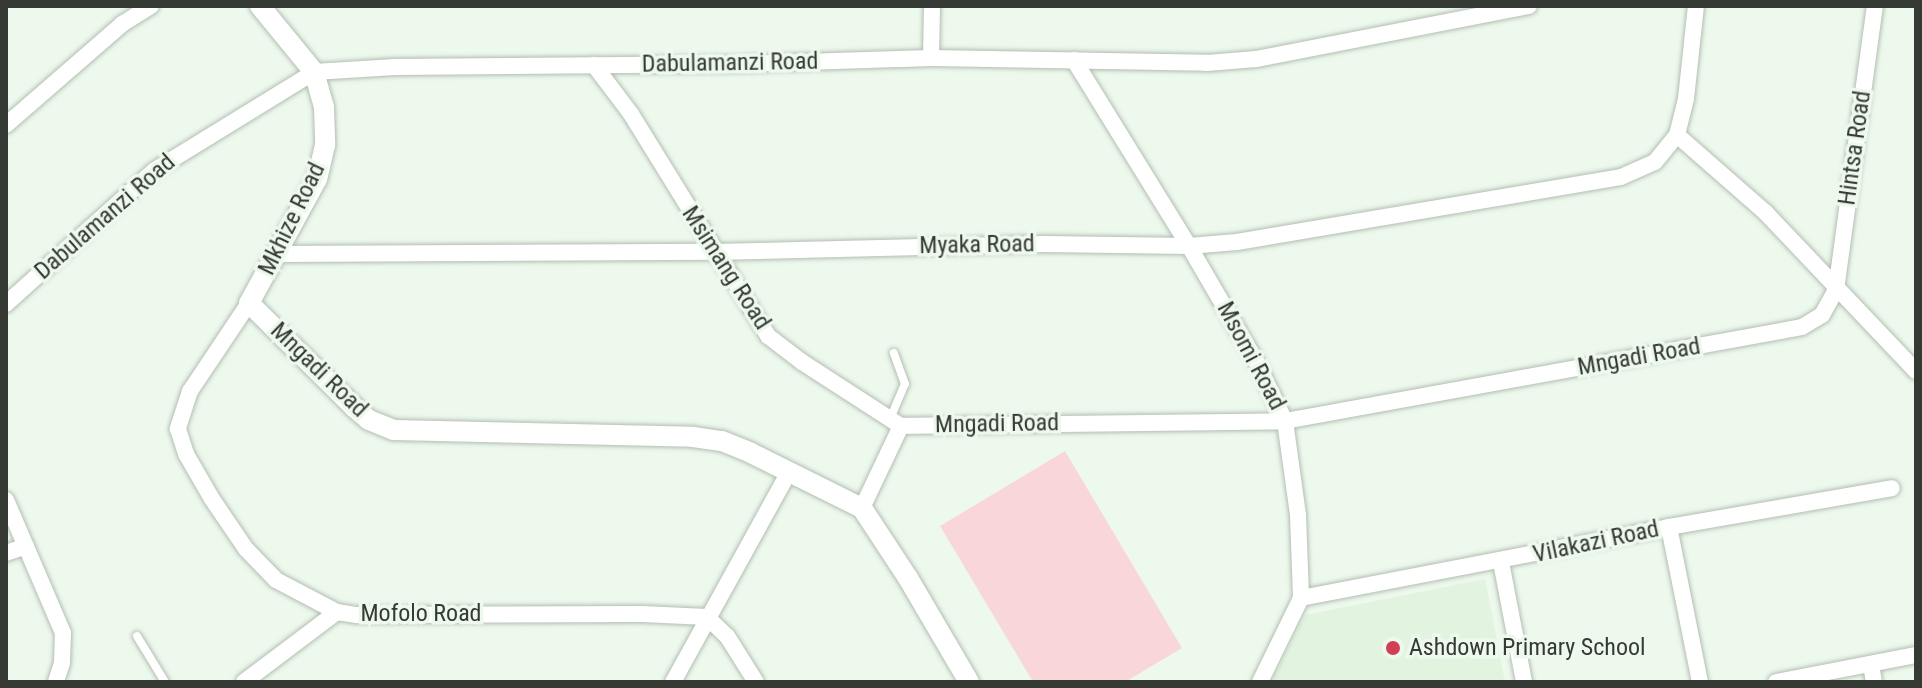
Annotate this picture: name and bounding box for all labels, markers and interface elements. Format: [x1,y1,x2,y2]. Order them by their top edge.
street label: Dabulamanzi Road [641,47,819,79]
street label: Hintsa Road [1833,89,1877,207]
street label: Dabulamanzi Road [29,148,181,286]
street label: Mkhize Road [252,158,332,280]
street label: Msimang Road [675,201,777,335]
street label: Myaka Road [919,230,1035,260]
street label: Msomi Road [1210,297,1292,415]
street label: Mngadi Road [264,317,374,423]
street label: Mngadi Road [1575,332,1703,382]
street label: Mngadi Road [935,409,1059,439]
street label: Vilakazi Road [1530,515,1662,569]
street label: Mofolo Road [360,600,482,628]
place label: Ashdown Primary School [1409,634,1645,662]
marker: Ashdown Primary School [1384,639,1402,657]

